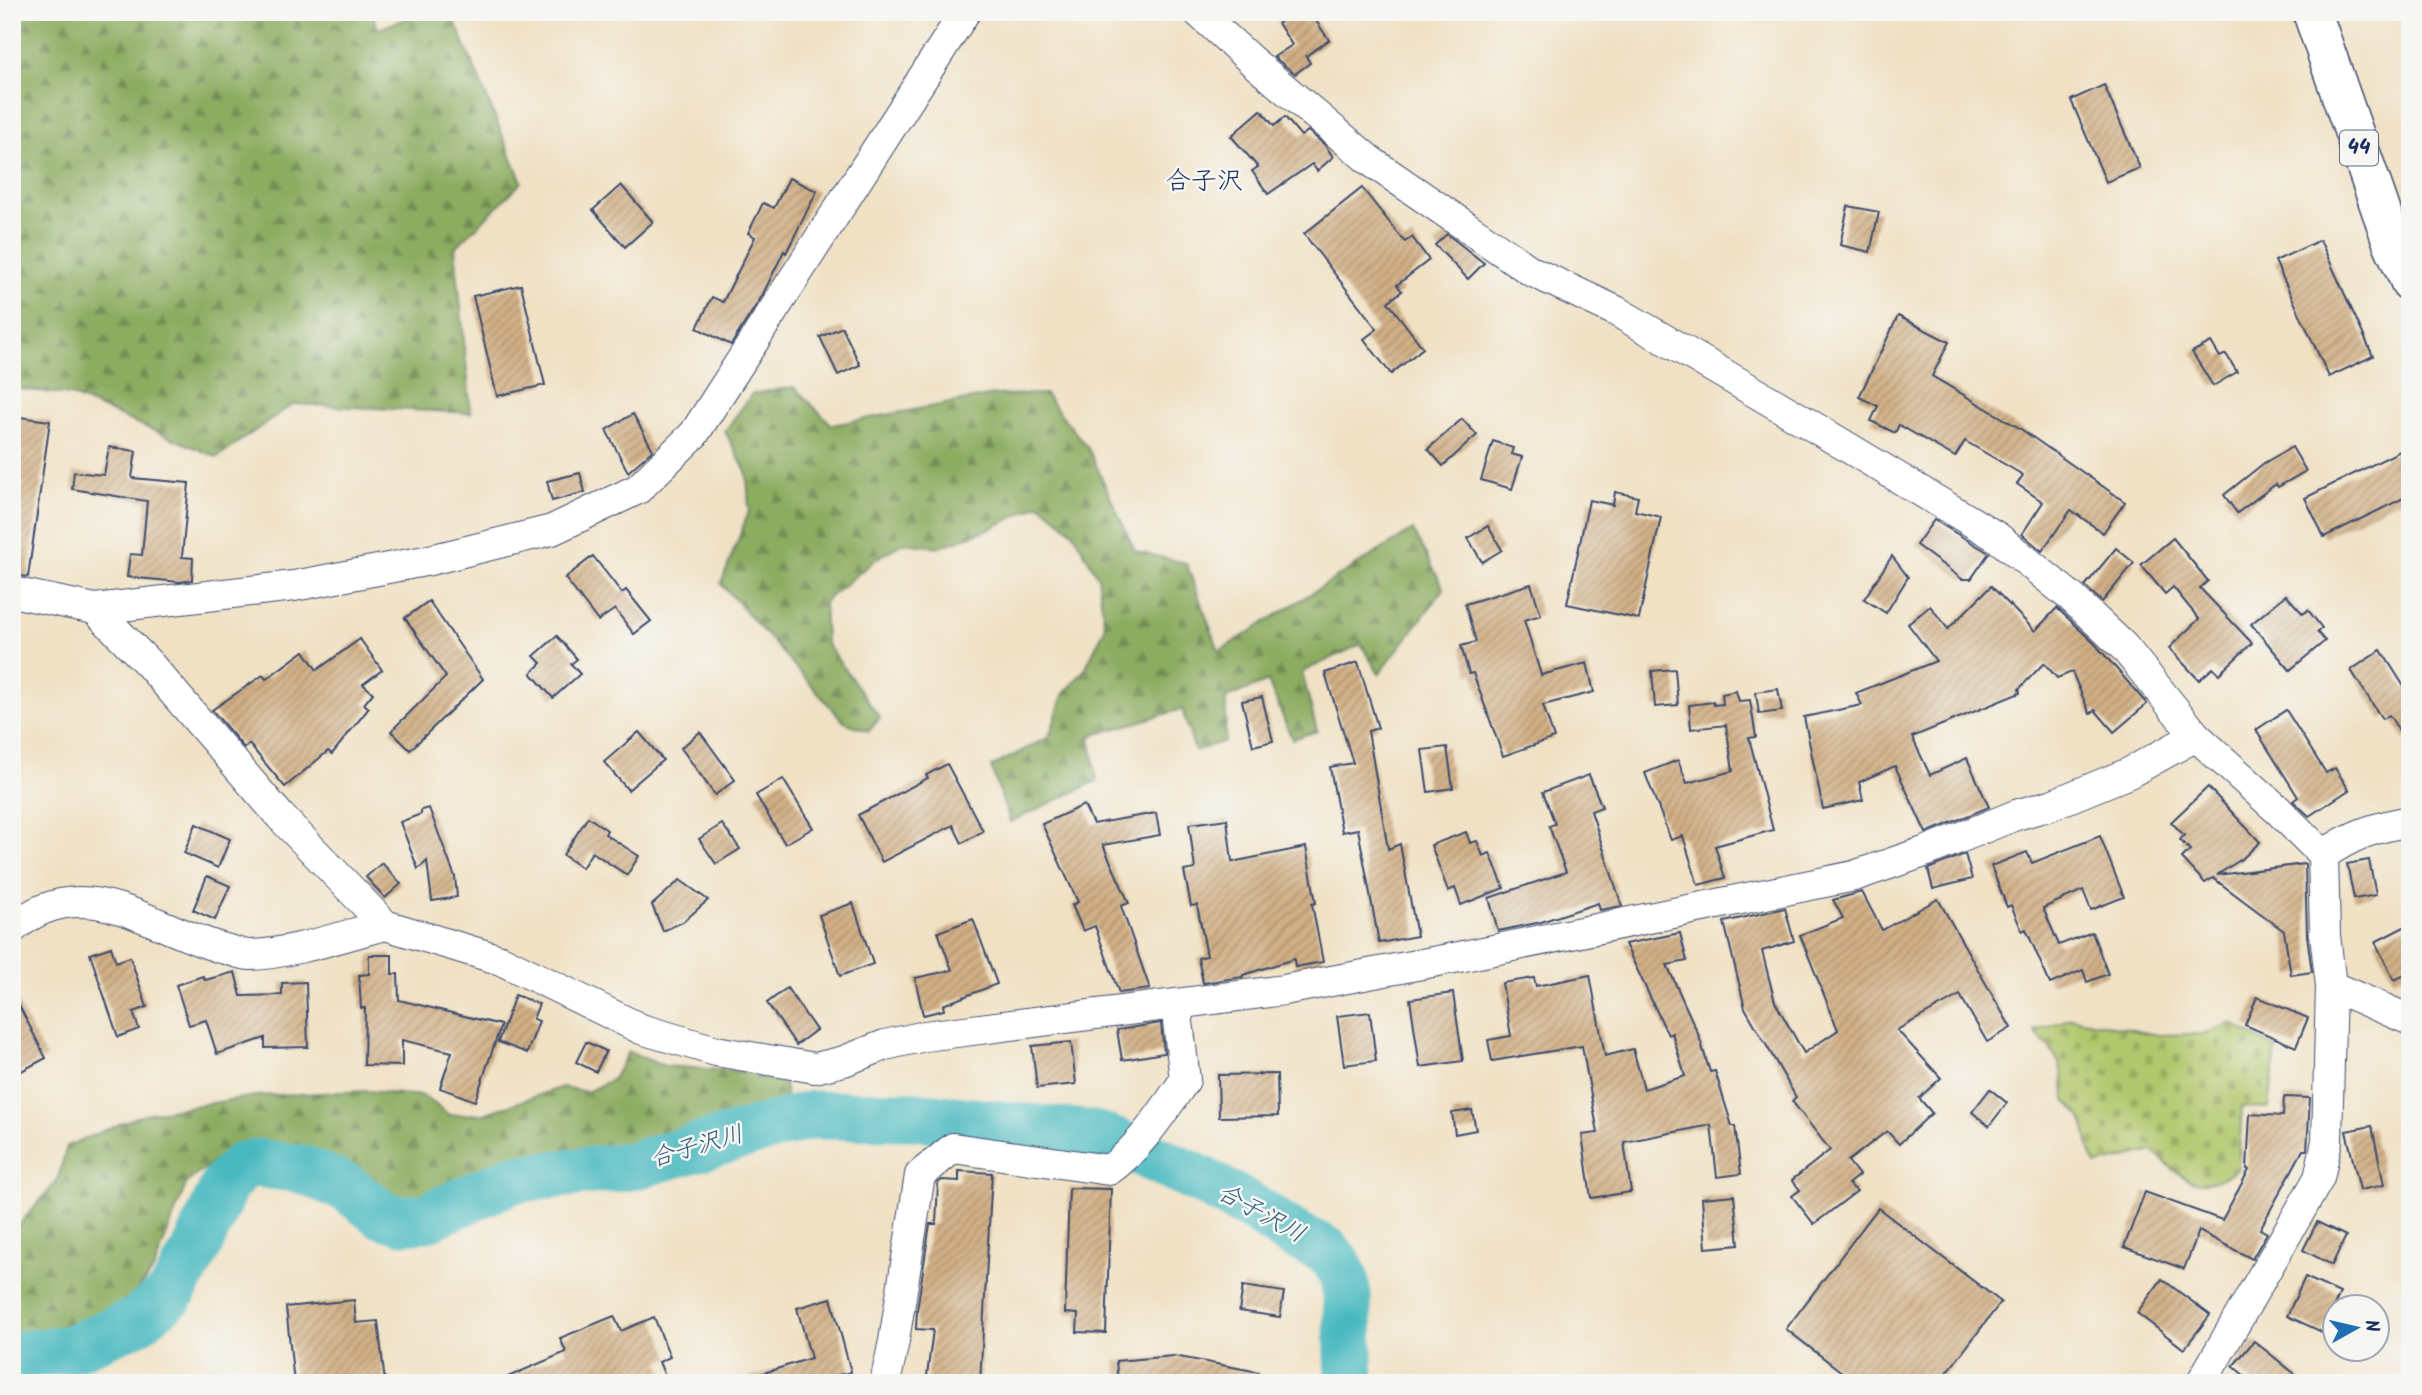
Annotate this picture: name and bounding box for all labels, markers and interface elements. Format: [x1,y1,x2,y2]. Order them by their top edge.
road number: 44 [2340,130,2378,166]
district label: 合子沢 [1165,161,1243,203]
water label: 合子沢川 [645,1115,749,1179]
water label: 合子沢川 [1210,1174,1312,1254]
north arrow [2320,1294,2390,1364]
text: N [2355,1318,2387,1334]

